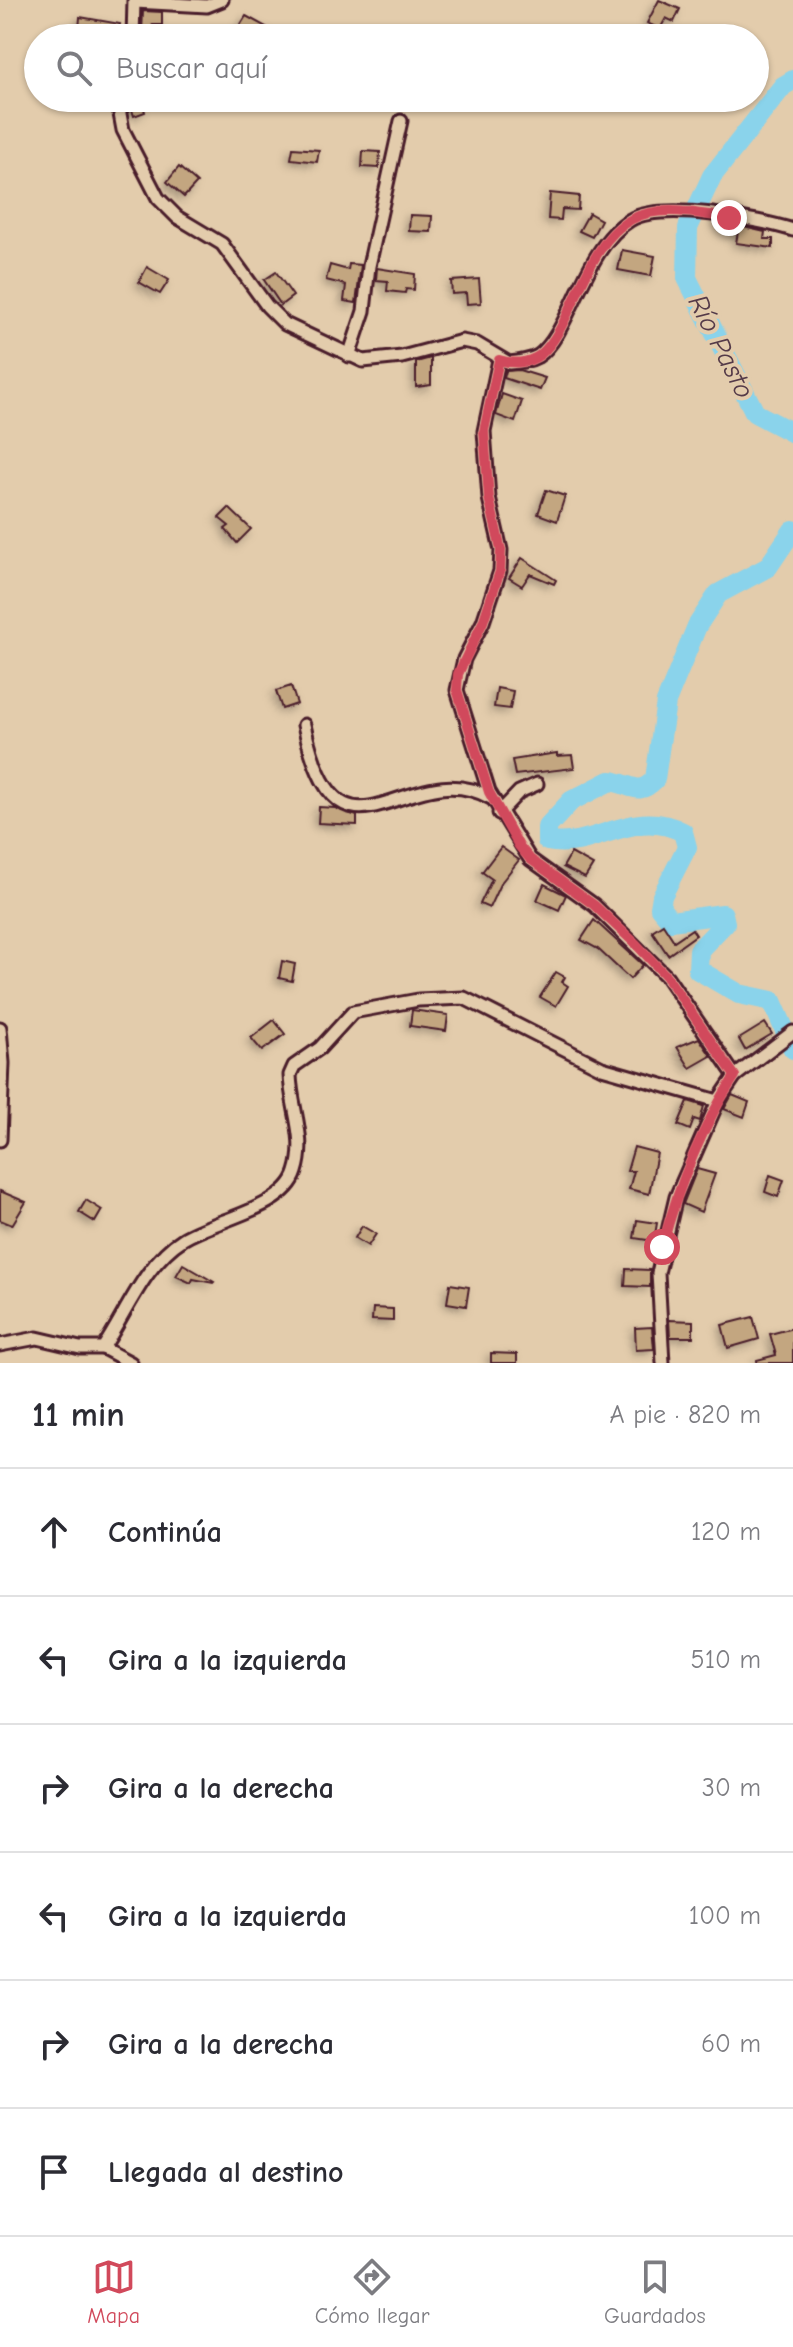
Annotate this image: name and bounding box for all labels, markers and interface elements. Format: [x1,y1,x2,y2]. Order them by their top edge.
search box [24,24,769,112]
icon: search [52,46,96,90]
text: Buscar aquí [116,51,267,86]
route end [711,200,747,236]
water label: Río Pasto [681,289,761,404]
route start [644,1229,680,1265]
text: 11 min [32,1395,125,1435]
text: A pie · 820 m [610,1400,761,1430]
icon: ahead [32,1510,76,1554]
text: Continúa [108,1515,222,1550]
text: 120 m [691,1517,761,1547]
icon: left [32,1638,76,1682]
text: Gira a la izquierda [108,1643,347,1678]
text: 510 m [691,1645,761,1675]
icon: right [32,1766,76,1810]
text: Gira a la derecha [108,1771,334,1806]
text: 30 m [702,1773,761,1803]
icon: left [32,1894,76,1938]
text: Gira a la izquierda [108,1899,347,1934]
text: 100 m [689,1901,761,1931]
icon: right [32,2022,76,2066]
text: Gira a la derecha [108,2027,334,2062]
text: 60 m [701,2029,761,2059]
icon: arrive [32,2150,76,2194]
text: Llegada al destino [108,2155,344,2190]
tab: Mapa [87,2255,140,2329]
tab: Cómo llegar [315,2255,429,2329]
tab: Guardados [604,2255,706,2329]

